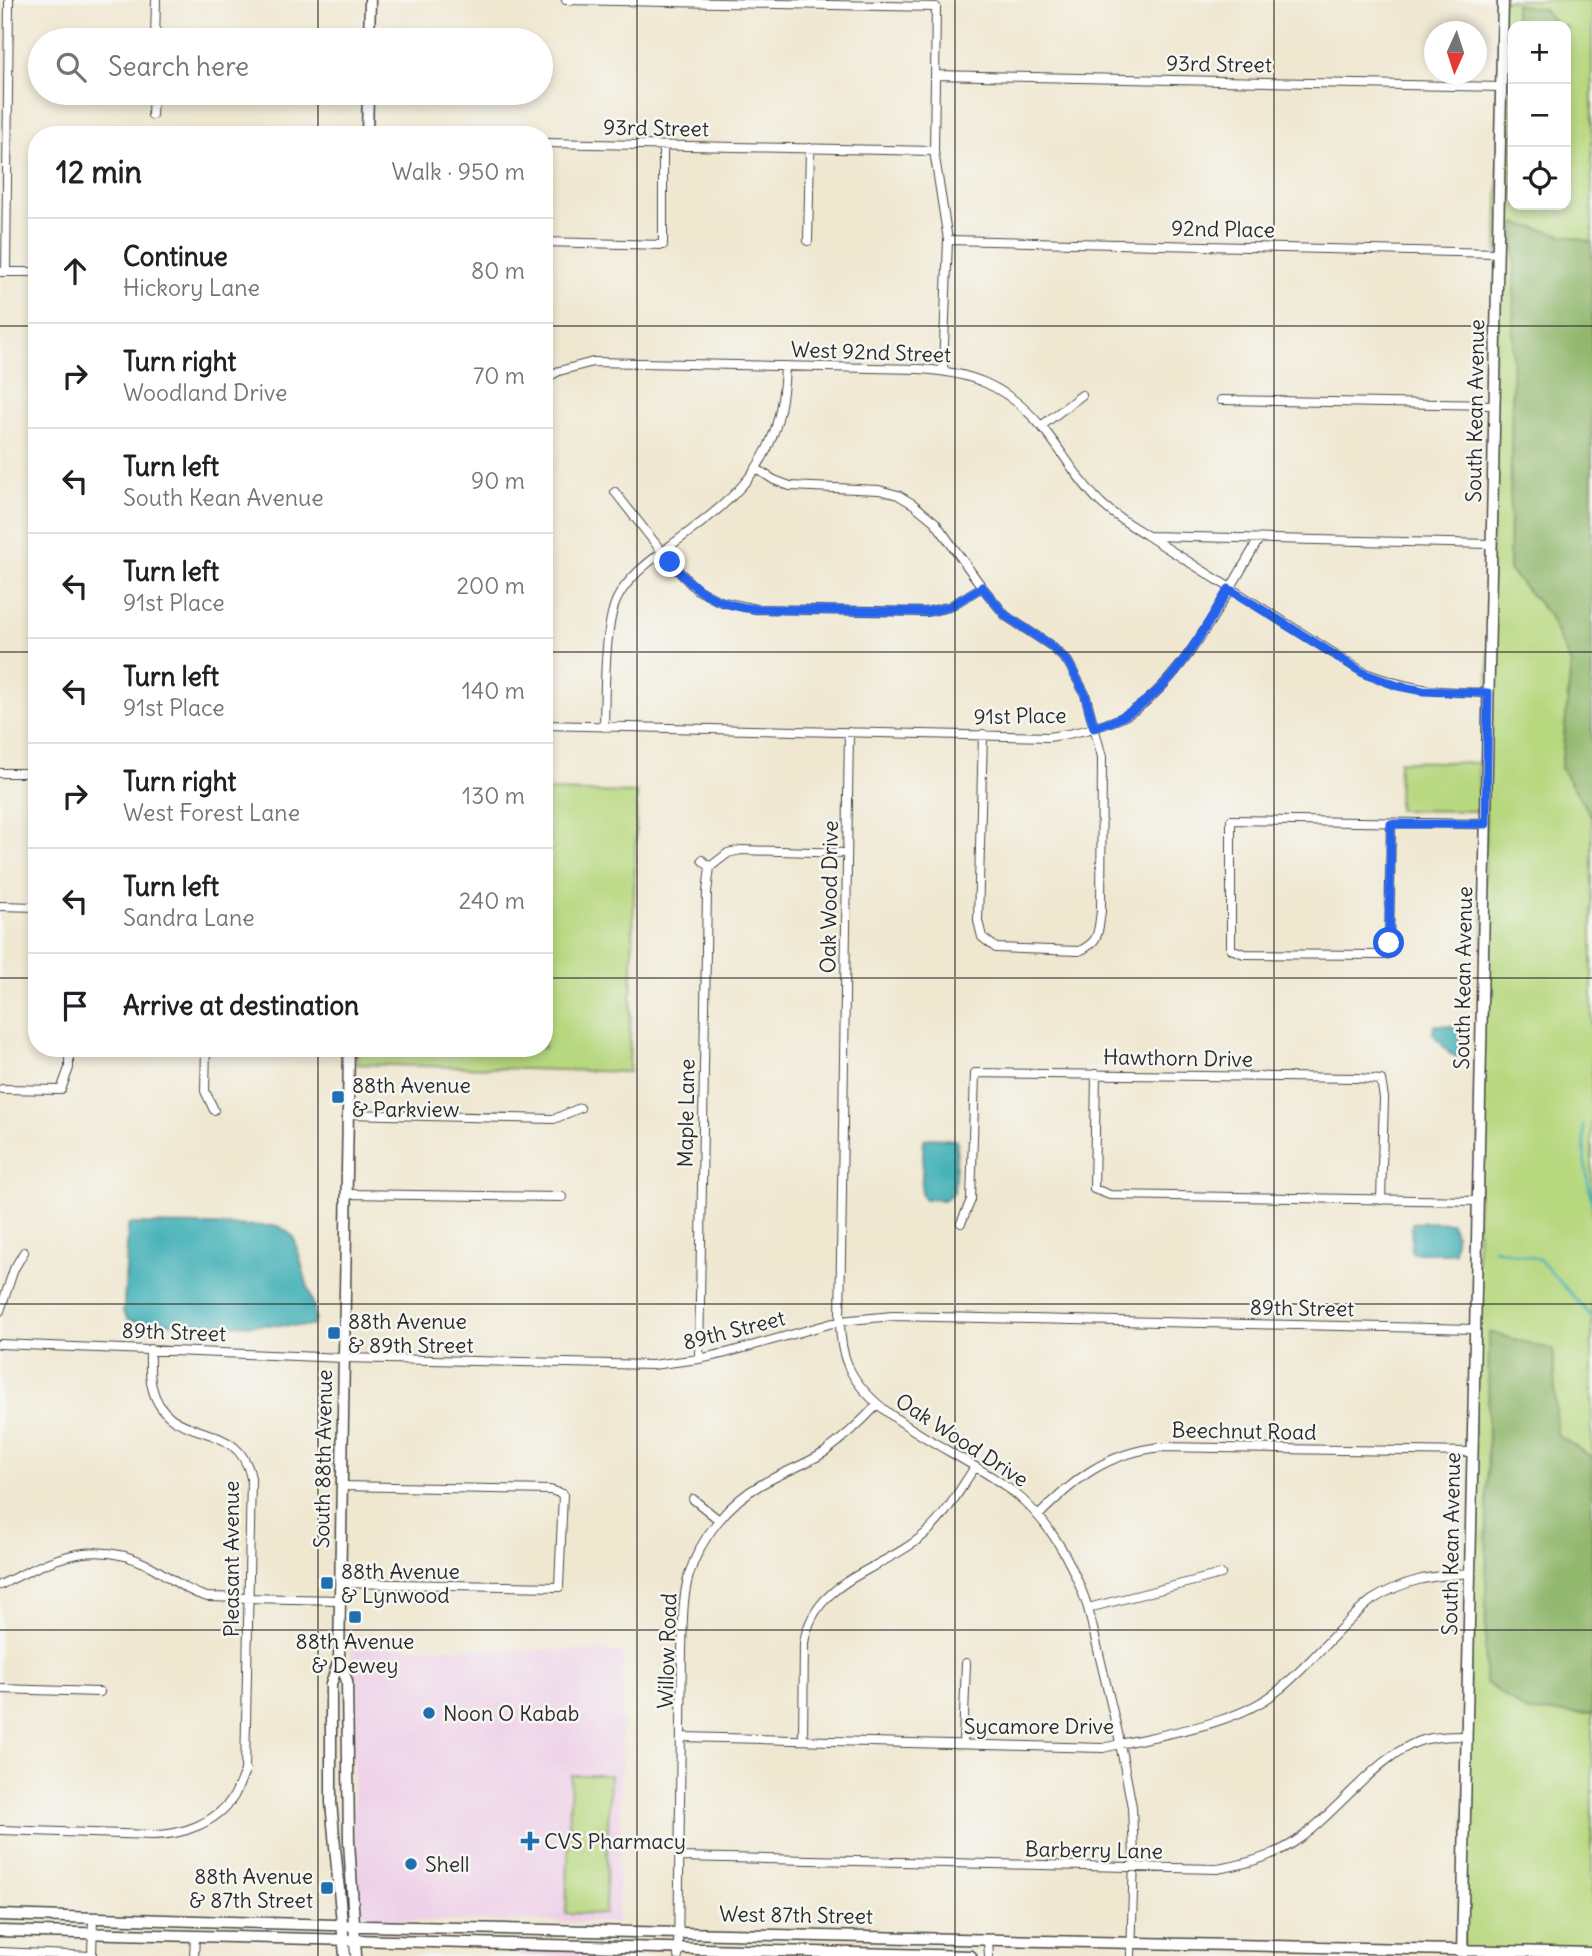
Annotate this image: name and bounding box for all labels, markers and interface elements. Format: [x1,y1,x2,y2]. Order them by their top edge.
north arrow [1424,21,1487,84]
map controls [1508,21,1571,210]
button: + [1508,21,1571,84]
search box [28,28,553,105]
icon: search [52,48,90,86]
text: Search here [108,50,249,83]
street label: 93rd Street [1166,50,1272,78]
button: − [1508,84,1571,147]
street label: 93rd Street [603,114,709,142]
button: locate [1508,147,1571,210]
text: 12 min [56,153,142,191]
text: Walk · 950 m [392,157,525,186]
street label: 92nd Place [1171,215,1275,243]
text: Continue [123,240,228,273]
icon: ahead [56,252,94,290]
text: 80 m [471,256,525,285]
text: Hickory Lane [123,273,260,302]
street label: South Kean Avenue [1460,319,1490,503]
street label: West 92nd Street [790,336,952,368]
text: Turn right [123,345,236,378]
icon: right [56,357,94,395]
text: 70 m [473,361,525,390]
text: Woodland Drive [123,378,287,407]
text: Turn left [123,450,219,483]
icon: left [56,462,94,500]
text: 90 m [471,466,525,495]
text: South Kean Avenue [123,483,324,512]
route end [654,546,685,577]
text: Turn left [123,555,219,588]
icon: left [56,567,94,605]
text: 200 m [456,571,525,600]
text: 91st Place [123,588,225,617]
text: Turn left [123,660,219,693]
icon: left [56,672,94,710]
text: 140 m [462,676,525,705]
text: 91st Place [123,693,225,722]
street label: 91st Place [973,702,1067,730]
text: Turn right [123,765,236,798]
icon: right [56,777,94,815]
text: 130 m [462,781,525,810]
text: West Forest Lane [123,798,300,827]
street label: Oak Wood Drive [814,820,844,974]
text: Turn left [123,870,219,903]
icon: left [56,882,94,920]
text: 240 m [459,886,525,915]
street label: South Kean Avenue [1448,886,1478,1070]
text: Sandra Lane [123,903,255,932]
route start [1373,927,1404,958]
icon: arrive [56,987,94,1025]
text: Arrive at destination [123,989,359,1022]
street label: Hawthorn Drive [1103,1043,1253,1073]
street label: Maple Lane [672,1058,700,1168]
place label: 88th Avenue & Parkview [352,1072,471,1123]
marker: 88th Avenue & Parkview [330,1089,346,1105]
street label: 89th Street [1250,1294,1354,1322]
street label: 89th Street [680,1304,788,1356]
place label: 88th Avenue & 89th Street [348,1308,473,1359]
street label: 89th Street [121,1317,227,1347]
marker: 88th Avenue & 89th Street [326,1325,342,1341]
street label: South 88th Avenue [308,1369,338,1549]
street label: Oak Wood Drive [891,1387,1033,1493]
street label: Beechnut Road [1171,1416,1317,1446]
street label: South Kean Avenue [1436,1452,1466,1636]
street label: Pleasant Avenue [218,1481,245,1637]
place label: 88th Avenue & Lynwood [341,1558,460,1609]
marker: 88th Avenue & Lynwood [319,1575,335,1591]
street label: Willow Road [651,1593,683,1709]
marker: 88th Avenue & Dewey [347,1609,363,1625]
place label: 88th Avenue & Dewey [296,1628,414,1679]
place label: Noon O Kabab [443,1700,579,1727]
marker: Noon O Kabab [421,1705,437,1721]
street label: Sycamore Drive [964,1713,1114,1740]
place label: CVS Pharmacy [544,1828,686,1855]
marker: CVS Pharmacy [522,1833,538,1849]
street label: Barberry Lane [1025,1835,1163,1865]
place label: Shell [425,1851,470,1878]
marker: Shell [403,1856,419,1872]
place label: 88th Avenue & 87th Street [189,1863,313,1914]
marker: 88th Avenue & 87th Street [319,1880,335,1896]
street label: West 87th Street [719,1900,873,1930]

